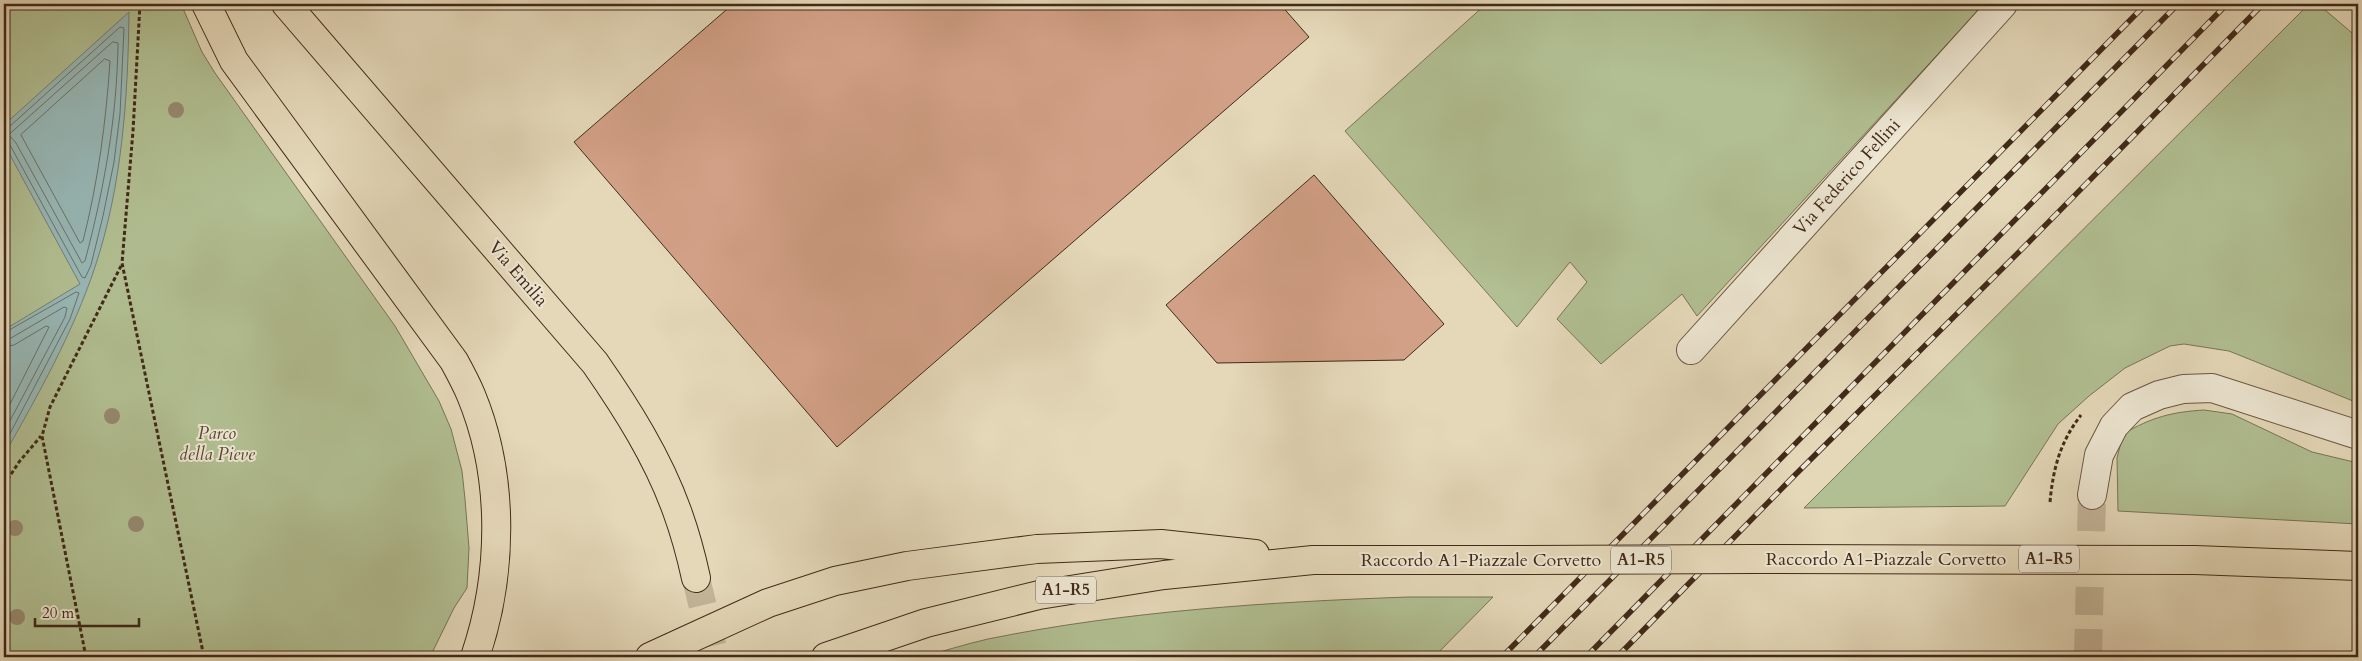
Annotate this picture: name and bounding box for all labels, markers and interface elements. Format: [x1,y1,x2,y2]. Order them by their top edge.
street label: Via Federico Fellini [1788,113,1906,241]
street label: Via Emilia [482,236,554,312]
park label: Parco della Pieve [179,421,256,467]
road number: A1-R5 [1611,546,1671,574]
road number: A1-R5 [2019,546,2079,572]
street label: Raccordo A1-Piazzale Corvetto [1766,547,2007,572]
street label: Raccordo A1-Piazzale Corvetto [1361,548,1602,573]
road number: A1-R5 [1036,576,1096,604]
scale bar [35,596,139,628]
text: 20 m [42,603,74,623]

